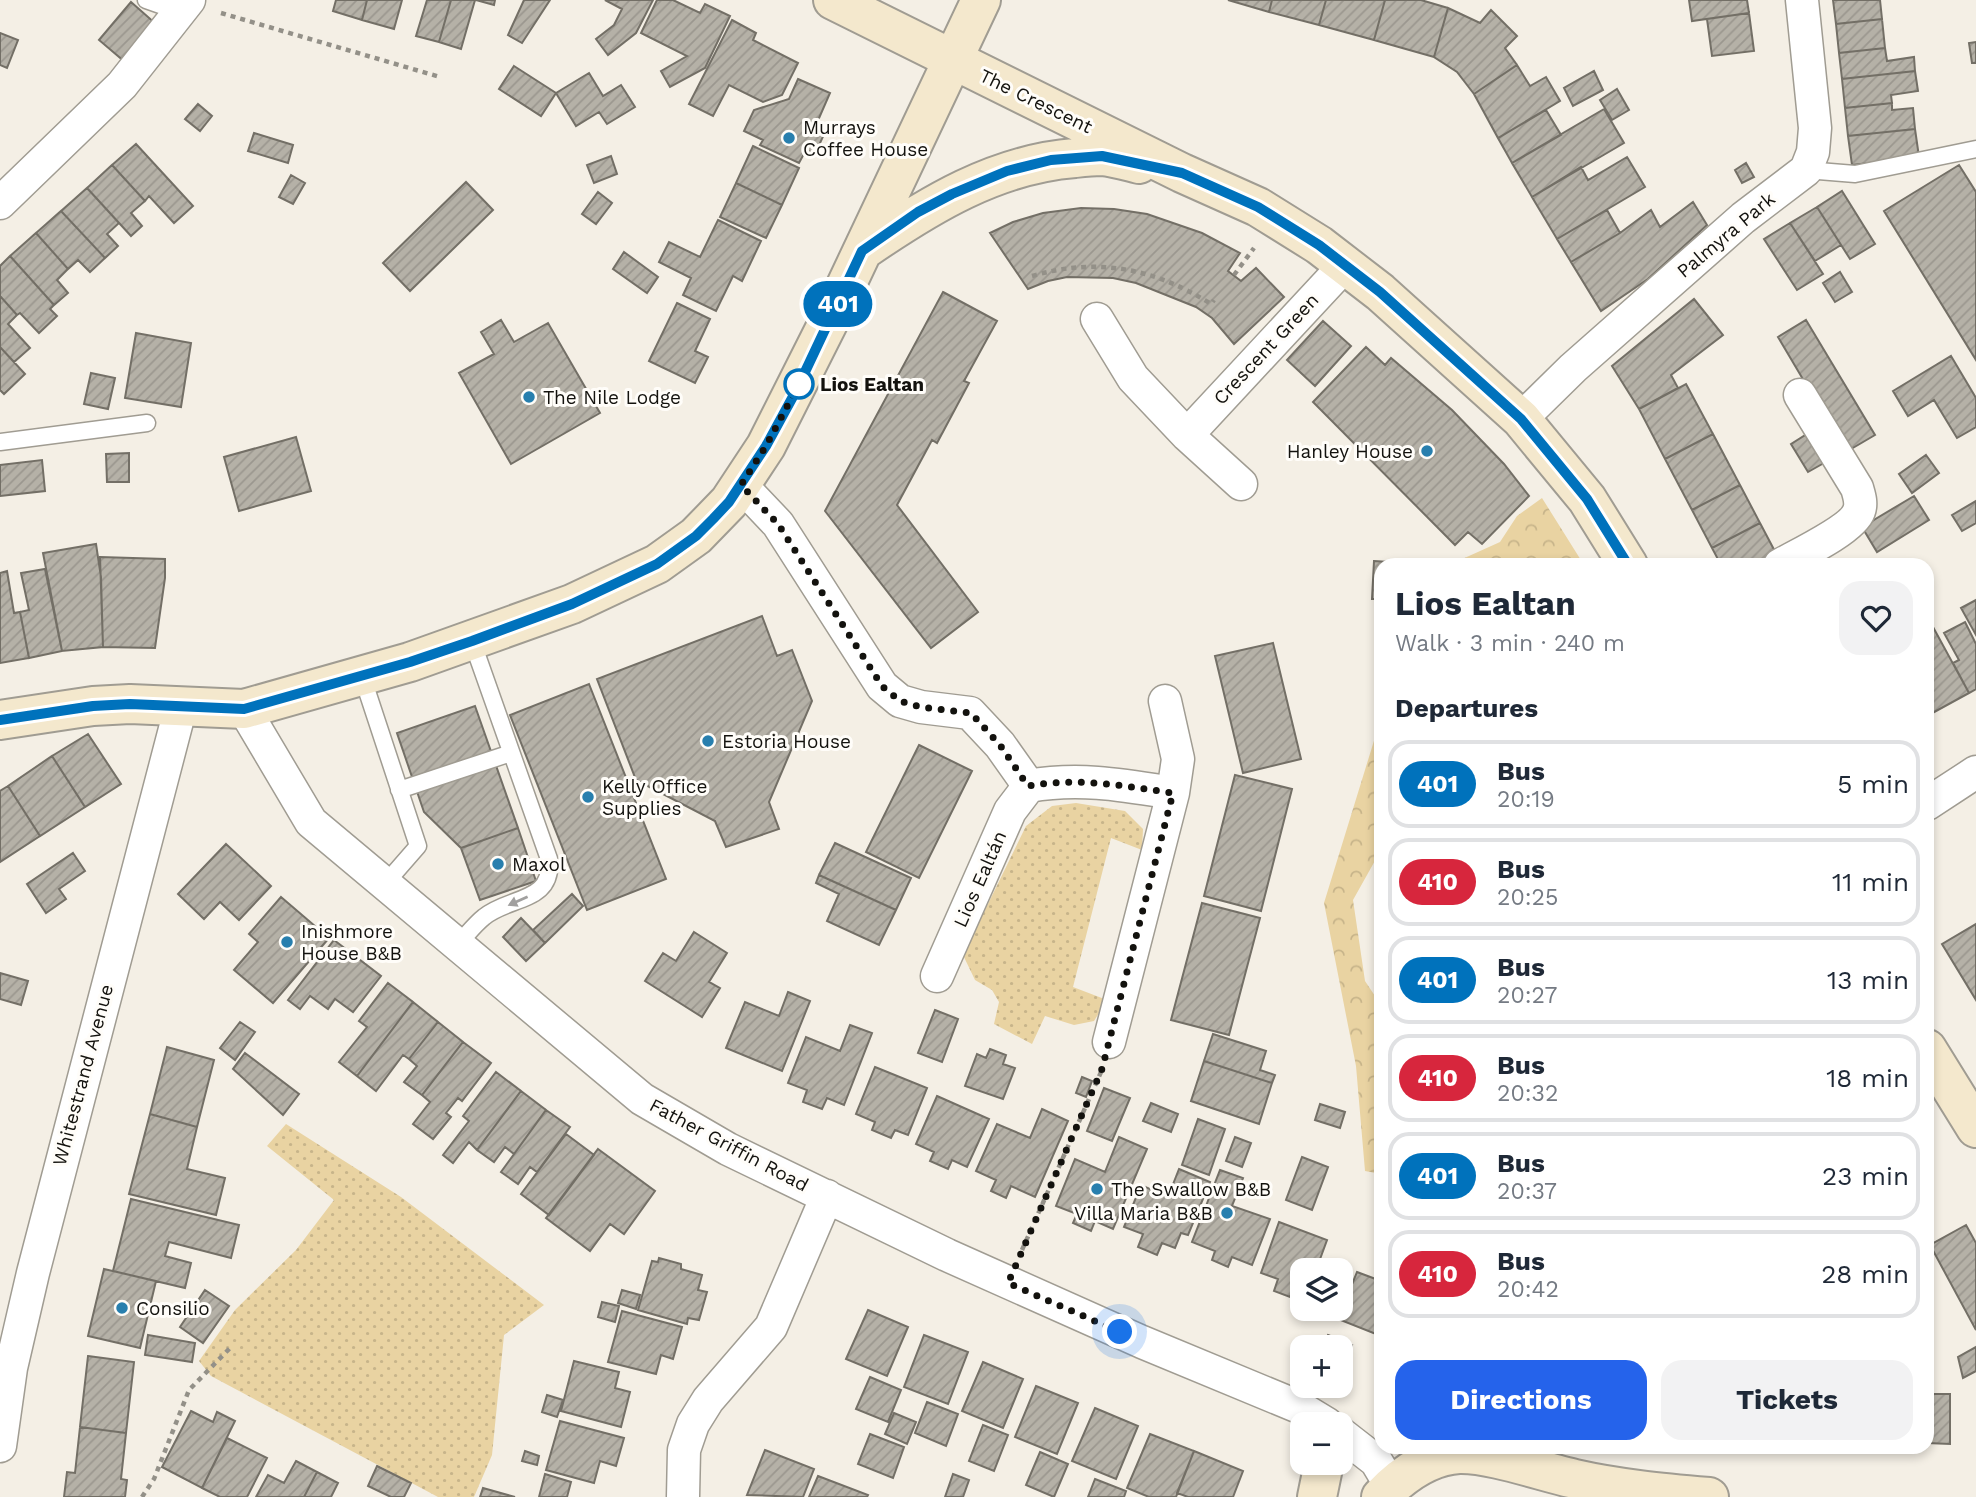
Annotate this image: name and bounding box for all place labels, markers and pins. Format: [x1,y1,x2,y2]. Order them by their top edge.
place label: Murrays Coffee House [803,116,928,161]
marker: Murrays Coffee House [781,130,797,146]
marker: Lios Ealtan [784,369,814,399]
place label: Lios Ealtan [820,373,924,396]
place label: The Nile Lodge [543,386,681,409]
marker: The Nile Lodge [521,389,537,405]
place label: Hanley House [1287,440,1413,463]
marker: Hanley House [1419,443,1435,459]
place label: Estoria House [722,730,851,753]
marker: Estoria House [700,733,716,749]
place label: Kelly Office Supplies [602,775,707,820]
marker: Kelly Office Supplies [580,789,596,805]
place label: Maxol [512,853,566,876]
marker: Maxol [490,856,506,872]
place label: Inishmore House B&B [301,920,402,965]
marker: Inishmore House B&B [279,934,295,950]
place label: The Swallow B&B [1111,1178,1271,1201]
marker: The Swallow B&B [1089,1181,1105,1197]
place label: Villa Maria B&B [1074,1202,1213,1225]
marker: Villa Maria B&B [1219,1205,1235,1221]
place label: Consilio [136,1297,210,1320]
marker: Consilio [114,1300,130,1316]

